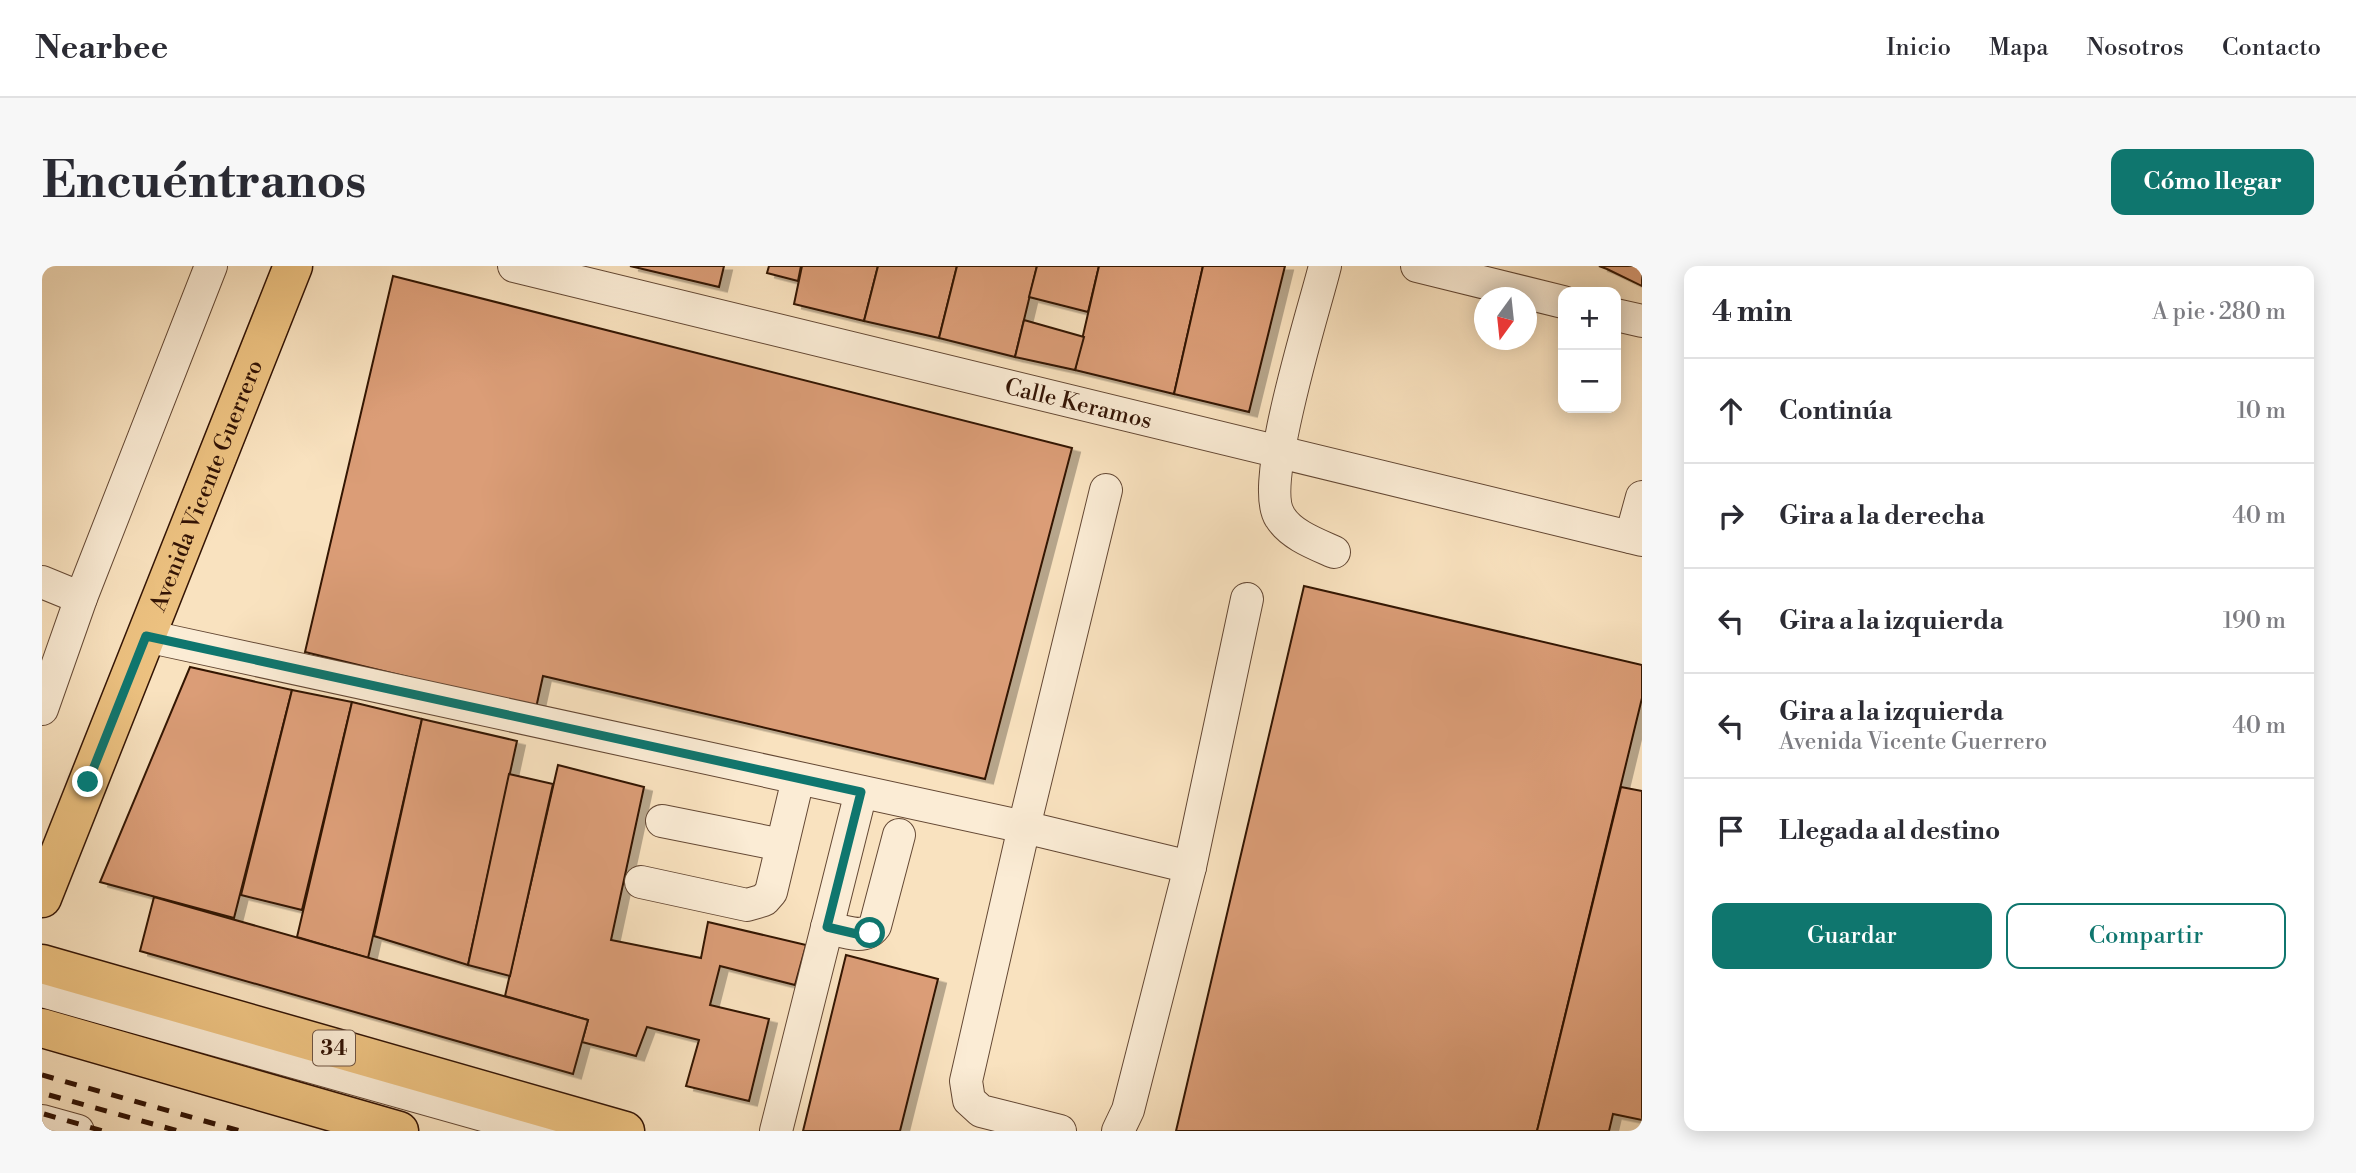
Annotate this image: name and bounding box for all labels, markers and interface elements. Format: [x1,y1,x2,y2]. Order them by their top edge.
text: Nearbee [35,28,168,69]
text: Inicio [1886,33,1951,63]
text: Mapa [1989,33,2048,63]
text: Nosotros [2086,33,2184,63]
text: Contacto [2222,33,2321,63]
button: Cómo llegar [2111,149,2314,215]
text: Encuéntranos [42,152,366,213]
north arrow [1474,287,1537,350]
map controls [1558,287,1621,413]
button: + [1558,287,1621,350]
text: 4 min [1712,293,1792,331]
text: A pie · 280 m [2152,298,2286,326]
button: − [1558,350,1621,413]
street label: Avenida Vicente Guerrero [144,356,269,617]
street label: Calle Keramos [1002,373,1155,435]
icon: ahead [1712,392,1750,430]
text: Continúa [1779,395,1892,427]
text: 10 m [2237,397,2286,425]
icon: right [1712,497,1750,535]
text: Gira a la derecha [1779,500,1985,532]
text: 40 m [2232,502,2286,530]
icon: left [1712,602,1750,640]
text: Gira a la izquierda [1779,605,2003,637]
text: 190 m [2223,607,2286,635]
text: Gira a la izquierda [1779,696,2003,728]
icon: left [1712,707,1750,745]
text: 40 m [2232,712,2286,740]
text: Avenida Vicente Guerrero [1779,728,2047,756]
route end [72,766,103,797]
icon: arrive [1712,812,1750,850]
text: Llegada al destino [1779,815,2000,847]
button: Guardar [1712,903,1992,969]
button: Compartir [2006,903,2286,969]
route start [854,917,885,948]
road number: 34 [313,1030,355,1066]

